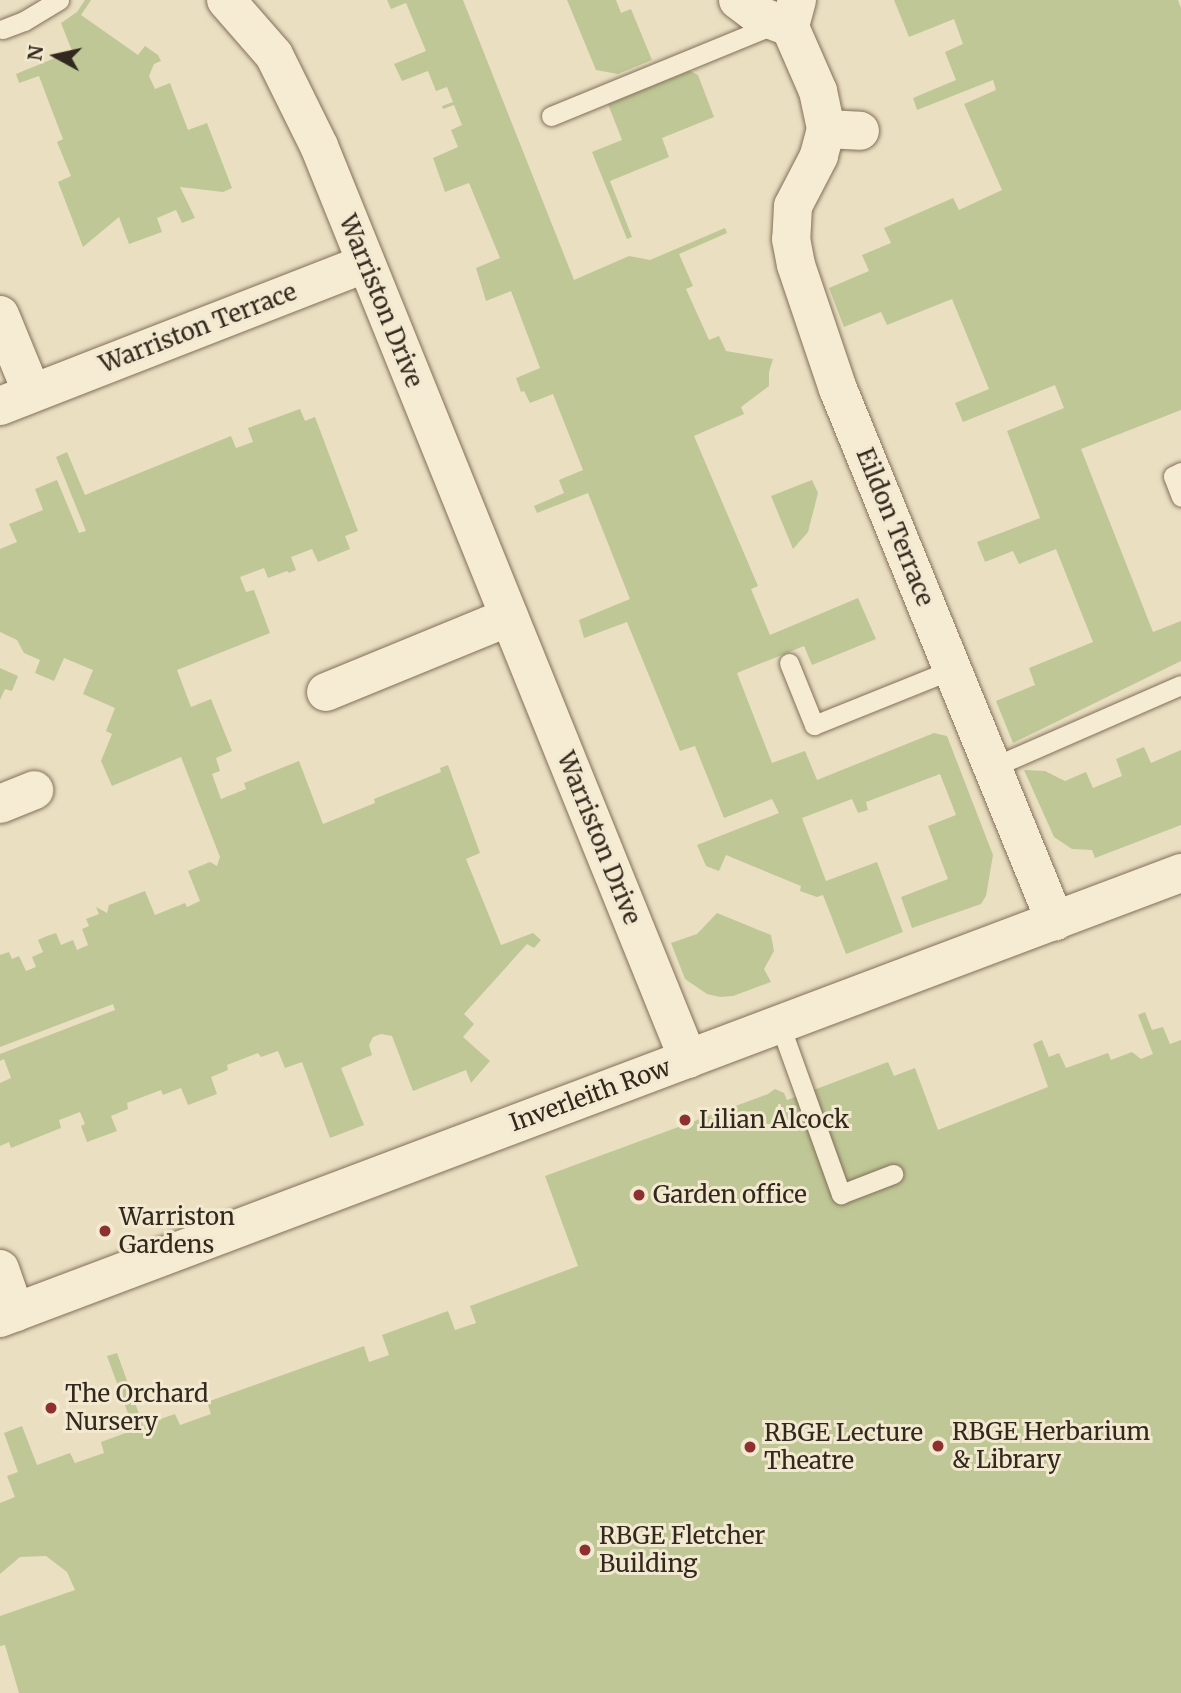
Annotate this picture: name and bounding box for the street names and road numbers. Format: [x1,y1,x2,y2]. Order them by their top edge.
street label: Warriston Drive [333,210,429,392]
street label: Warriston Terrace [95,277,301,379]
street label: Eildon Terrace [850,444,940,610]
street label: Warriston Drive [551,747,647,929]
street label: Inverleith Row [506,1053,674,1137]

